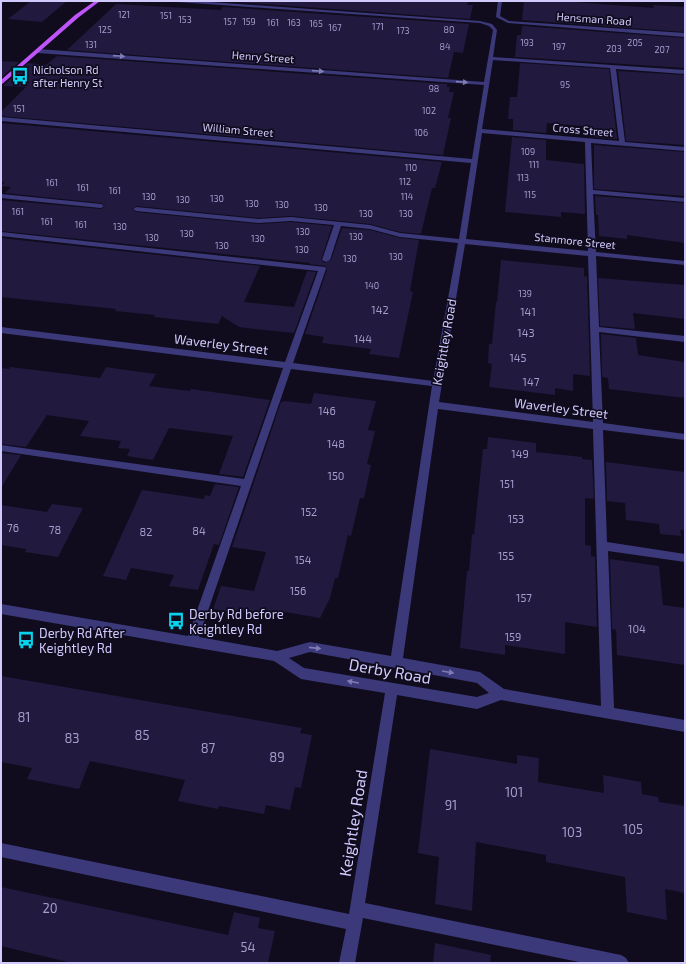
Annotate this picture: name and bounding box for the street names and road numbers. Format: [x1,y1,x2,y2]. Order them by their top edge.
street label: Hensman Road [556,9,632,28]
street label: Henry Street [231,48,295,65]
street label: William Street [202,120,274,139]
street label: Cross Street [552,120,614,139]
street label: Stanmore Street [534,230,616,251]
street label: Keightley Road [429,297,459,387]
street label: Waverley Street [173,330,269,358]
street label: Waverley Street [513,394,609,422]
street label: Derby Road [347,654,433,687]
street label: Keightley Road [335,768,370,878]

